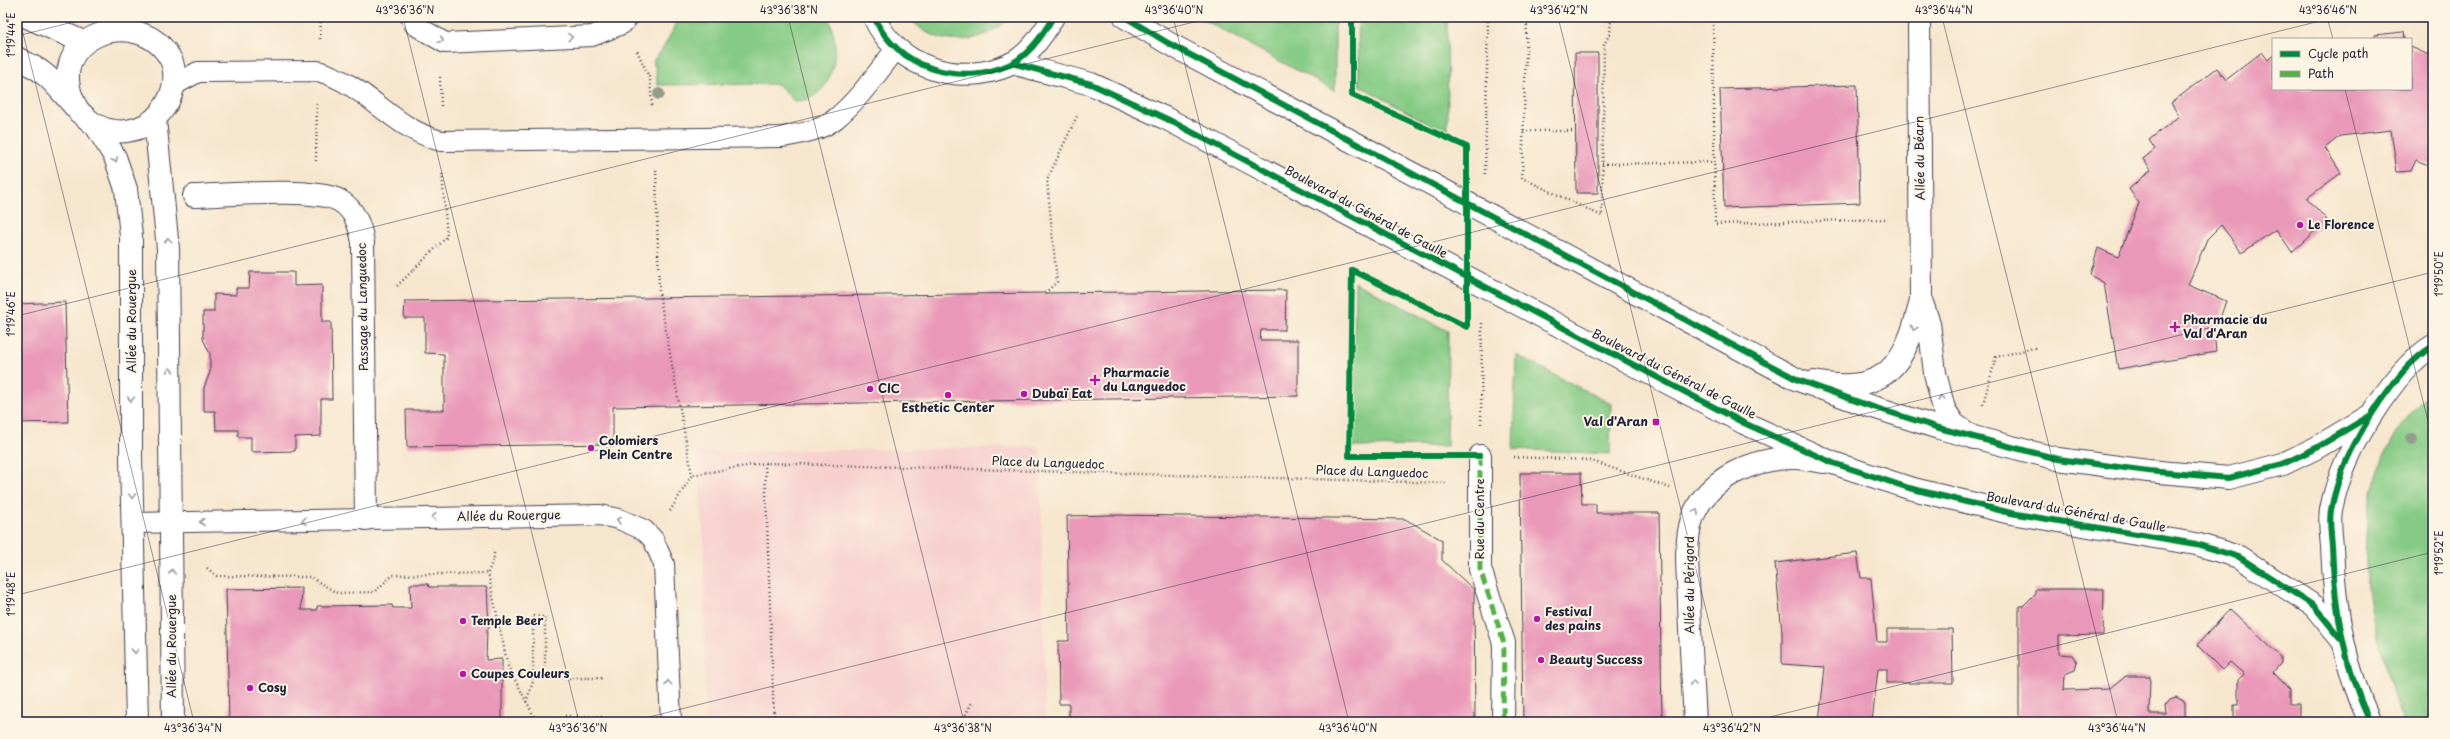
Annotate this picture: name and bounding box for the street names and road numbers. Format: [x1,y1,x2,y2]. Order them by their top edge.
street label: Allée du Béarn [1909,116,1929,200]
street label: Boulevard du Général de Gaulle [1282,160,1451,262]
street label: Passage du Languedoc [352,243,372,371]
street label: Allée du Rouergue [122,269,140,373]
street label: Boulevard du Général de Gaulle [1589,324,1760,423]
street label: Place du Languedoc [991,451,1105,473]
street label: Place du Languedoc [1315,460,1429,482]
street label: Rue du Centre [1470,478,1488,560]
street label: Boulevard du Général de Gaulle [1985,486,2168,536]
street label: Allée du Rouergue [457,505,561,525]
street label: Allée du Périgord [1680,536,1698,634]
street label: Allée du Rouergue [162,594,180,698]

